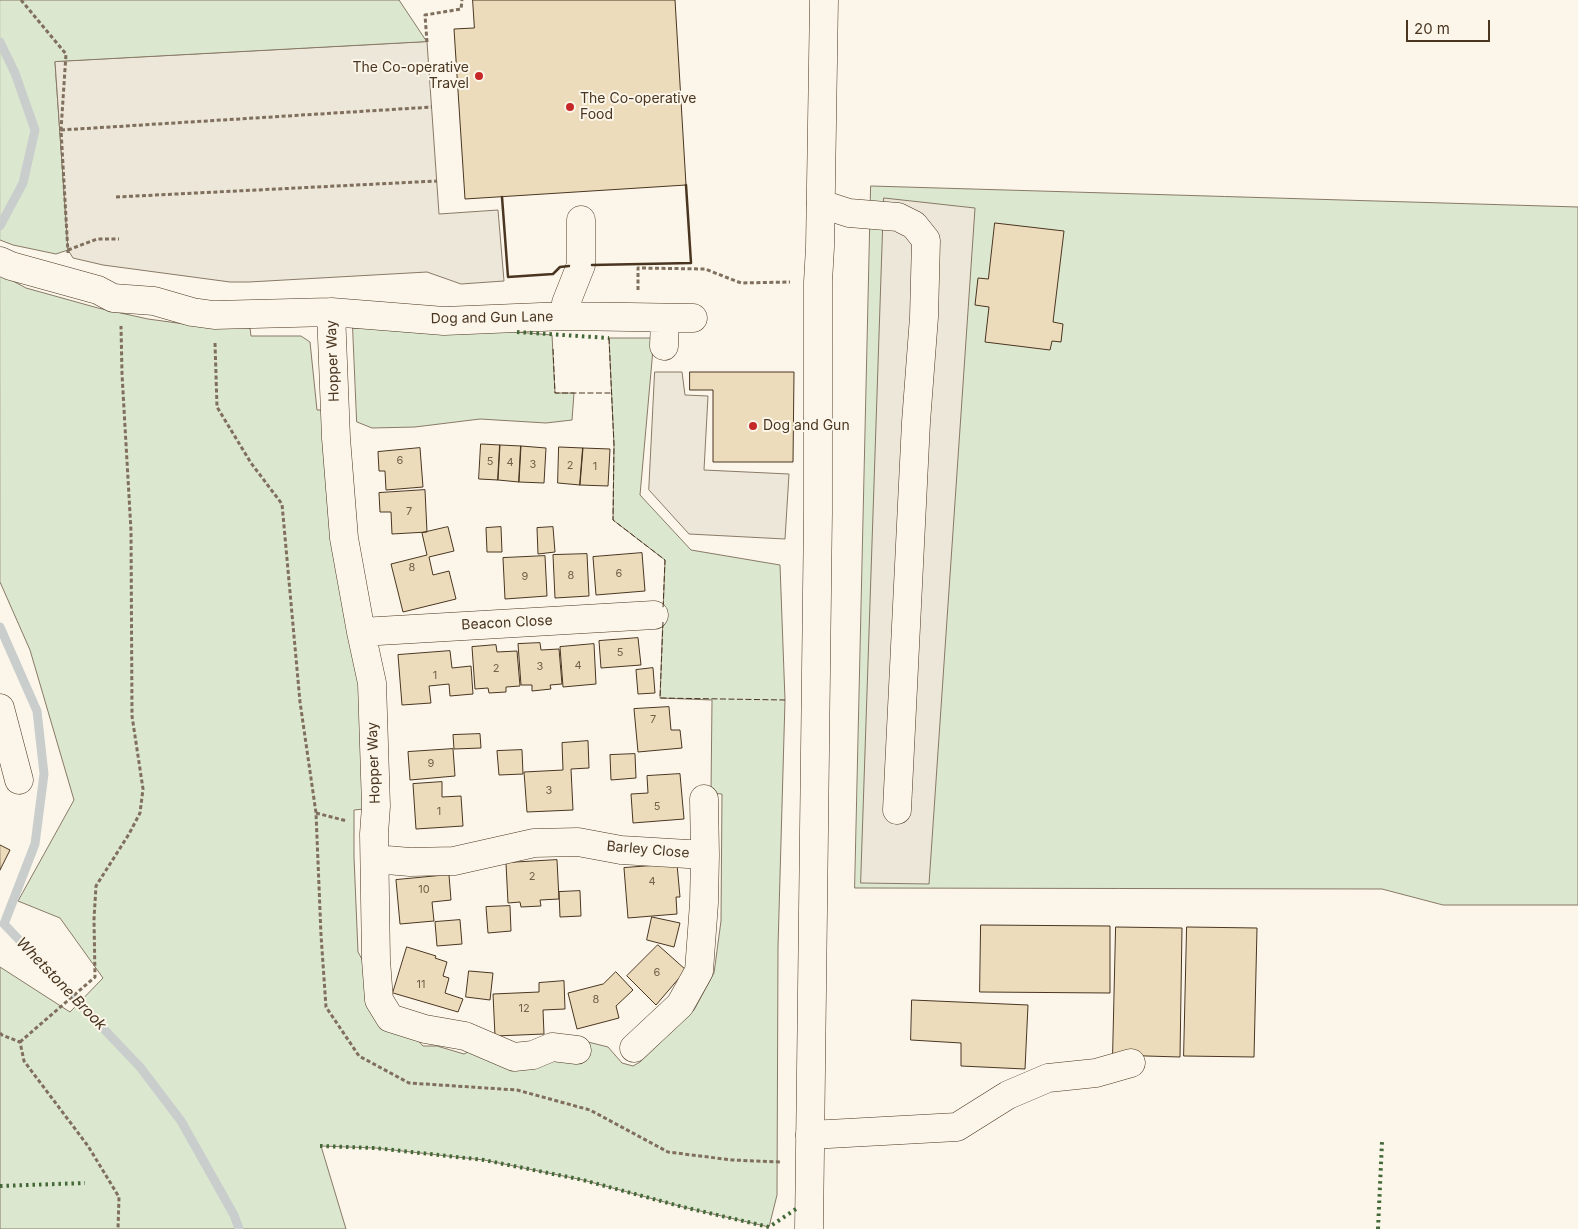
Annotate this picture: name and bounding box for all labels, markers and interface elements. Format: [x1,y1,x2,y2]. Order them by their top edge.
scale bar [1408,10,1492,42]
text: 20 m [1414,19,1450,38]
place label: The Co-operative Travel [353,60,469,92]
marker: The Co-operative Travel [473,70,485,82]
place label: The Co-operative Food [580,91,696,124]
marker: The Co-operative Food [564,101,576,113]
street label: Dog and Gun Lane [430,309,554,327]
street label: Hopper Way [323,320,343,402]
place label: Dog and Gun [763,418,850,434]
marker: Dog and Gun [747,420,759,432]
house number: 6 [397,454,403,468]
house number: 5 [487,455,493,469]
house number: 4 [506,456,514,470]
house number: 3 [530,458,536,472]
house number: 2 [567,459,573,473]
house number: 1 [593,460,597,474]
house number: 7 [406,505,412,519]
house number: 8 [409,561,415,575]
house number: 6 [616,567,622,581]
house number: 8 [568,569,574,583]
house number: 9 [522,570,528,584]
street label: Beacon Close [461,612,553,634]
house number: 5 [617,646,623,660]
house number: 4 [574,659,582,673]
house number: 3 [537,660,543,674]
house number: 2 [493,662,499,676]
house number: 1 [433,669,437,683]
house number: 7 [650,713,656,727]
street label: Hopper Way [364,722,384,804]
house number: 9 [428,757,434,771]
house number: 3 [546,784,552,798]
house number: 5 [654,800,660,814]
house number: 1 [437,805,441,819]
street label: Barley Close [606,838,690,862]
house number: 2 [529,870,535,884]
house number: 4 [648,875,656,889]
house number: 10 [418,883,430,897]
water label: Whetstone Brook [12,934,110,1034]
house number: 6 [654,966,660,980]
house number: 11 [417,978,425,992]
house number: 8 [593,993,599,1007]
house number: 12 [518,1002,530,1016]

